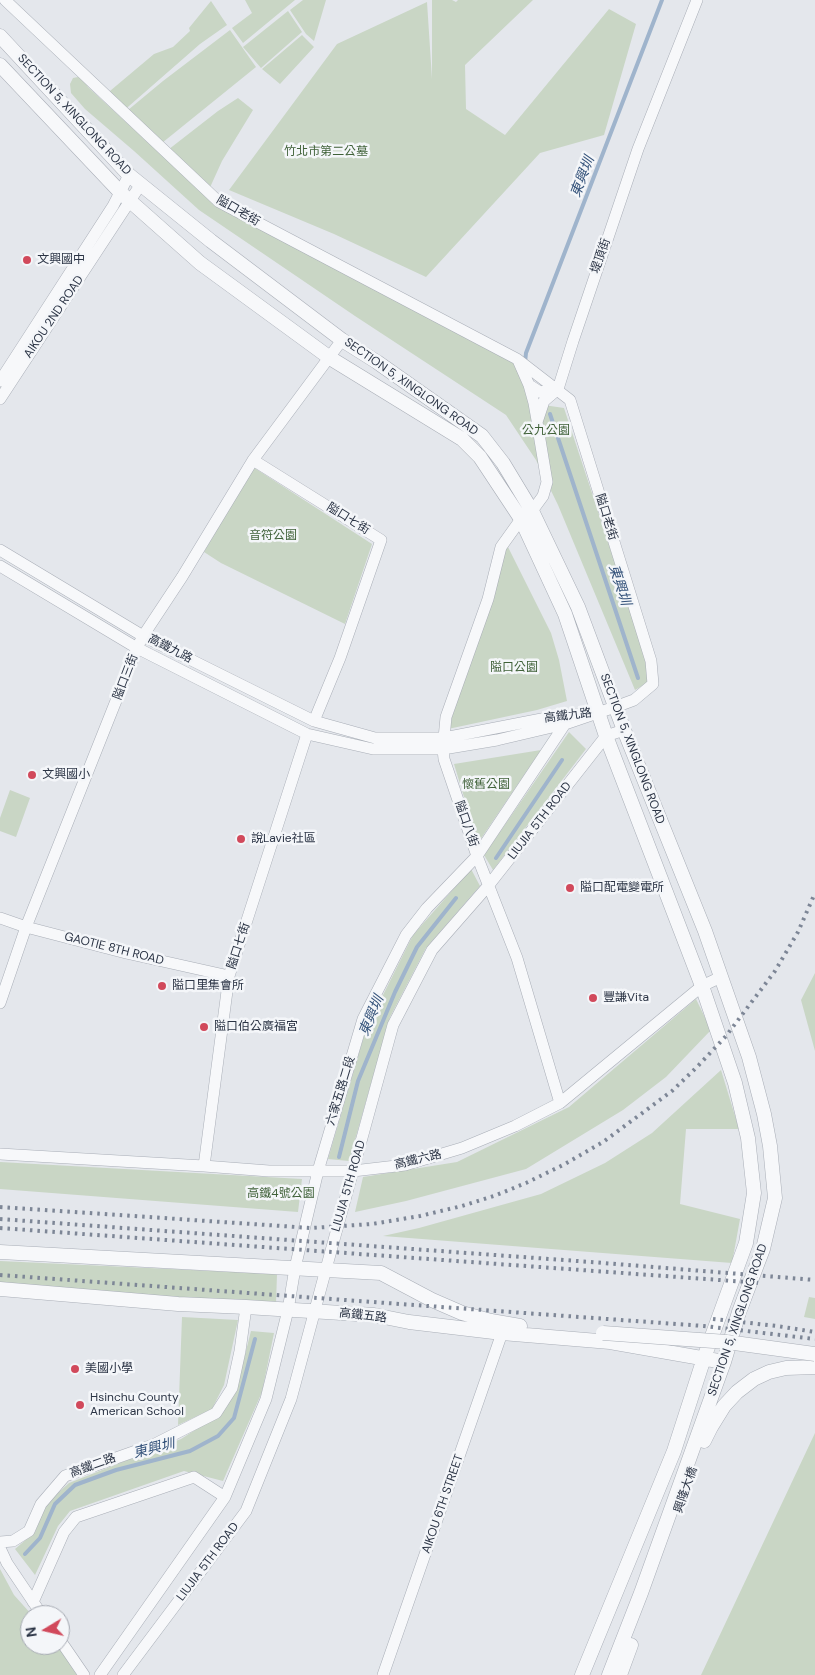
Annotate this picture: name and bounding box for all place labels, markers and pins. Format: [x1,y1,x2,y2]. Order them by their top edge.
place label: 文興國中 [37,253,85,267]
marker: 文興國中 [21,254,33,266]
place label: 文興國小 [42,768,90,782]
marker: 文興國小 [26,769,38,781]
place label: 說Lavie社區 [251,832,316,846]
marker: 說Lavie社區 [235,833,247,845]
place label: 隘口配電變電所 [580,881,664,895]
marker: 隘口配電變電所 [564,882,576,894]
place label: 隘口里集會所 [172,979,244,993]
marker: 隘口里集會所 [156,980,168,992]
place label: 豐謙Vita [603,991,649,1005]
marker: 豐謙Vita [587,992,599,1004]
place label: 隘口伯公廣福宮 [214,1020,298,1034]
marker: 隘口伯公廣福宮 [198,1021,210,1033]
place label: 美國小學 [85,1362,133,1376]
marker: 美國小學 [69,1363,81,1375]
place label: Hsinchu County American School [90,1391,184,1419]
marker: Hsinchu County American School [74,1399,86,1411]

